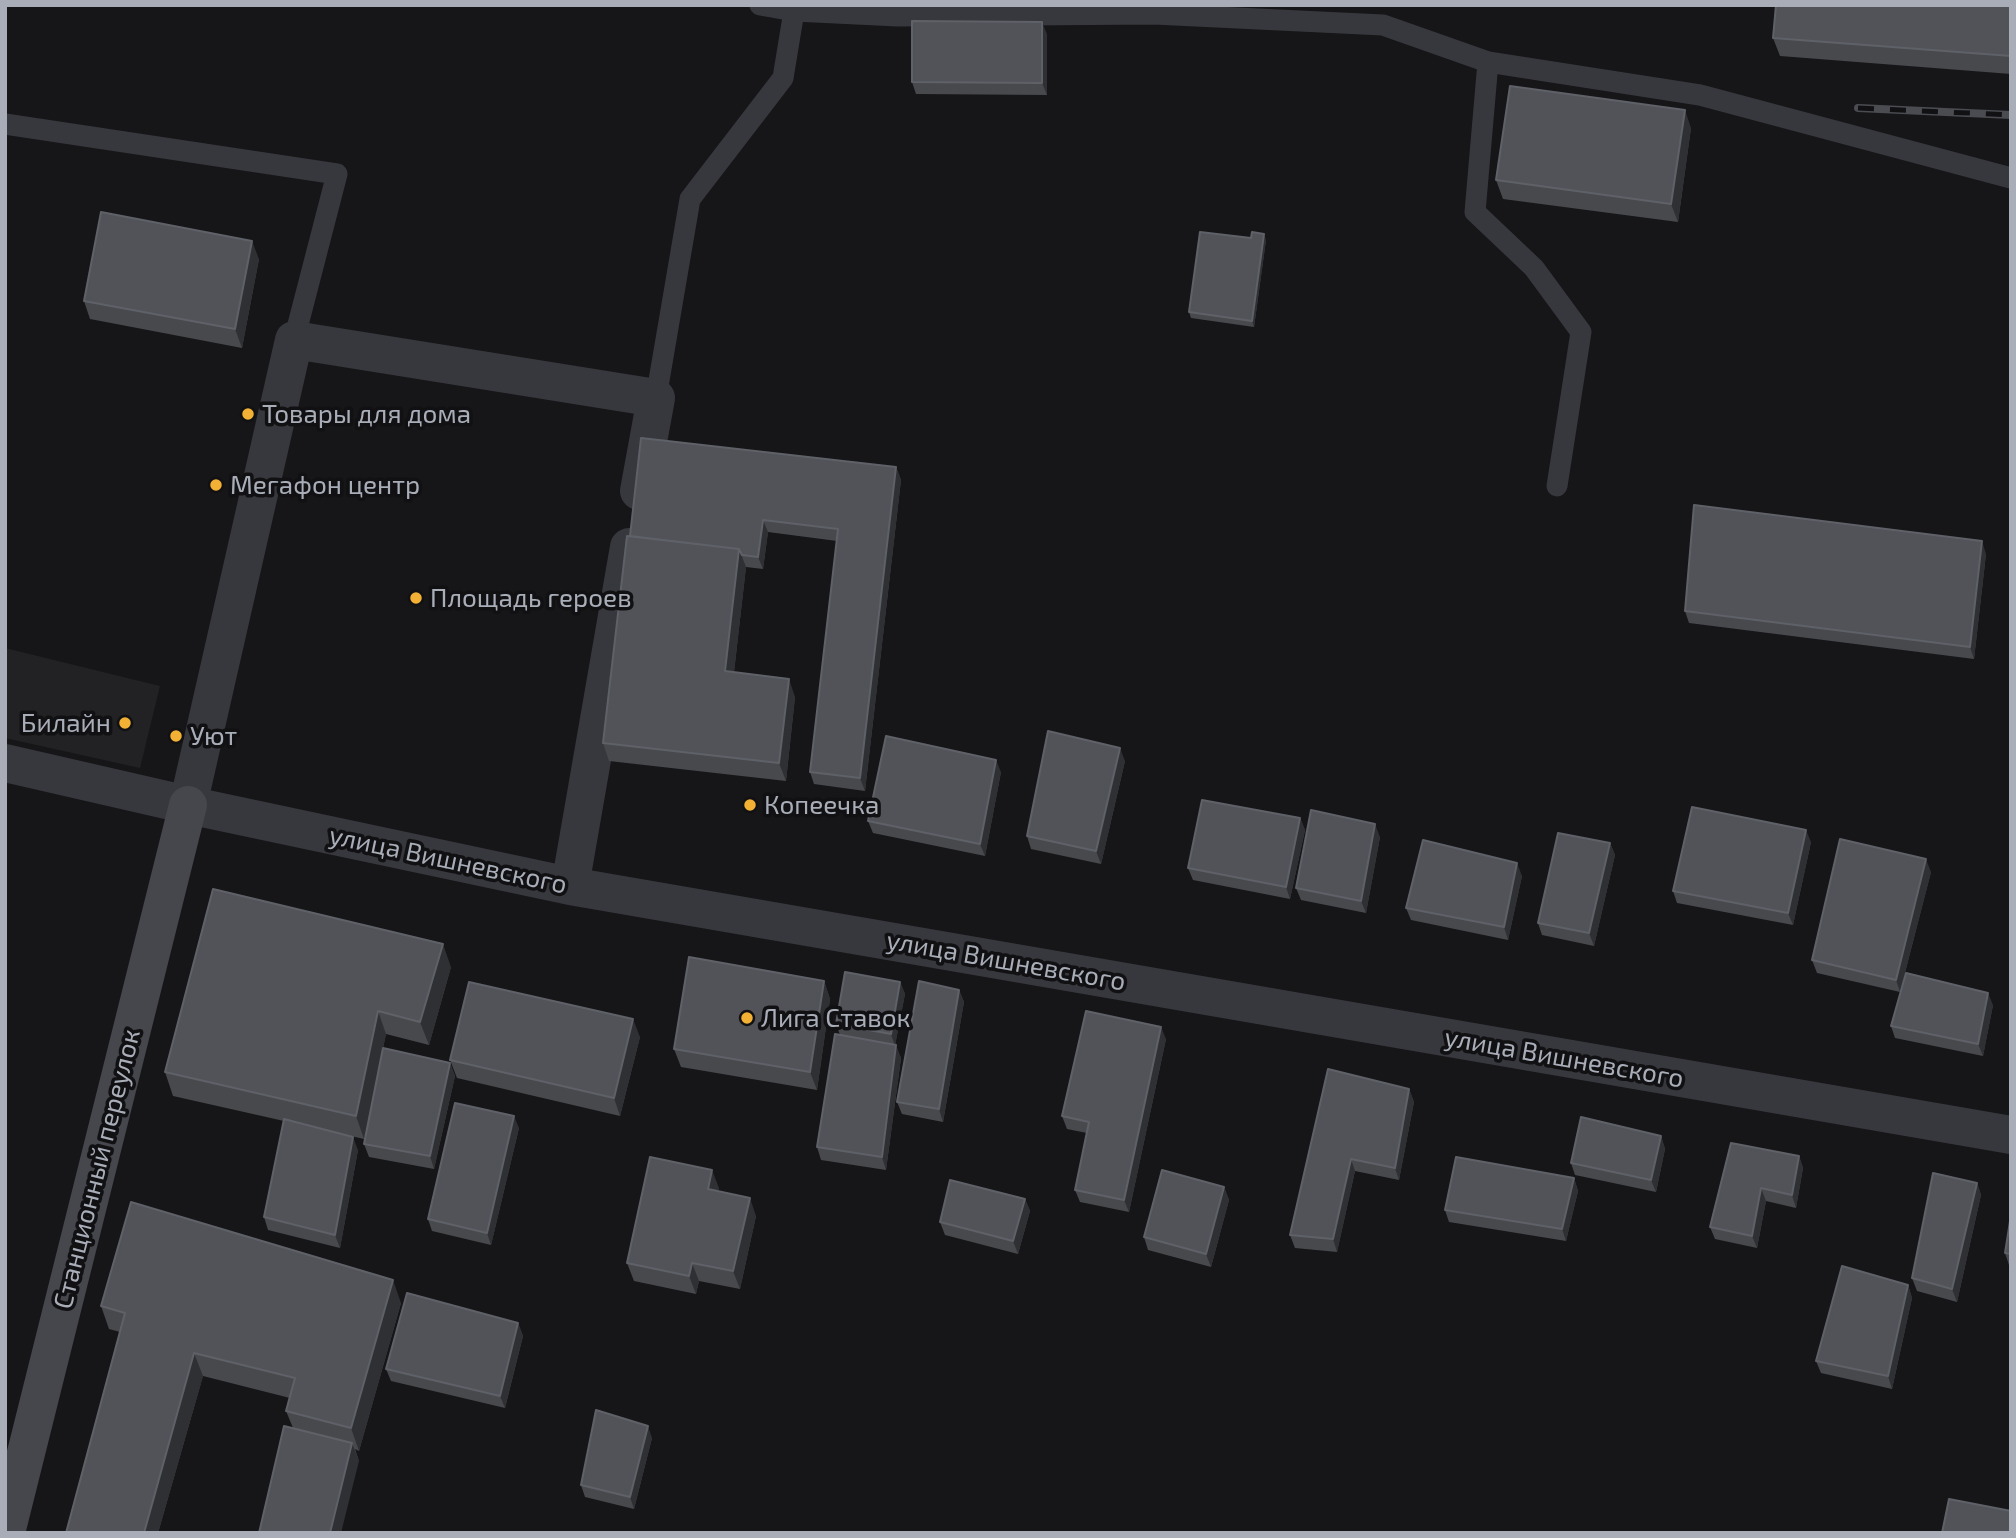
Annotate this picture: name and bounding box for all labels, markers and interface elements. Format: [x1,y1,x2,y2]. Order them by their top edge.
place label: Товары для дома [262,398,471,430]
marker: Товары для дома [240,406,256,422]
place label: Мегафон центр [230,469,420,501]
marker: Мегафон центр [208,477,224,493]
place label: Площадь героев [430,582,632,614]
marker: Площадь героев [408,590,424,606]
place label: Билайн [21,707,111,739]
marker: Билайн [117,715,133,731]
place label: Уют [190,720,237,752]
marker: Уют [168,728,184,744]
place label: Копеечка [764,789,879,821]
marker: Копеечка [742,797,758,813]
street label: улица Вишневского [326,820,570,900]
street label: улица Вишневского [884,925,1128,997]
place label: Лига Ставок [761,1002,910,1034]
marker: Лига Ставок [739,1010,755,1026]
street label: улица Вишневского [1442,1022,1686,1094]
street label: Станционный переулок [47,1026,147,1312]

